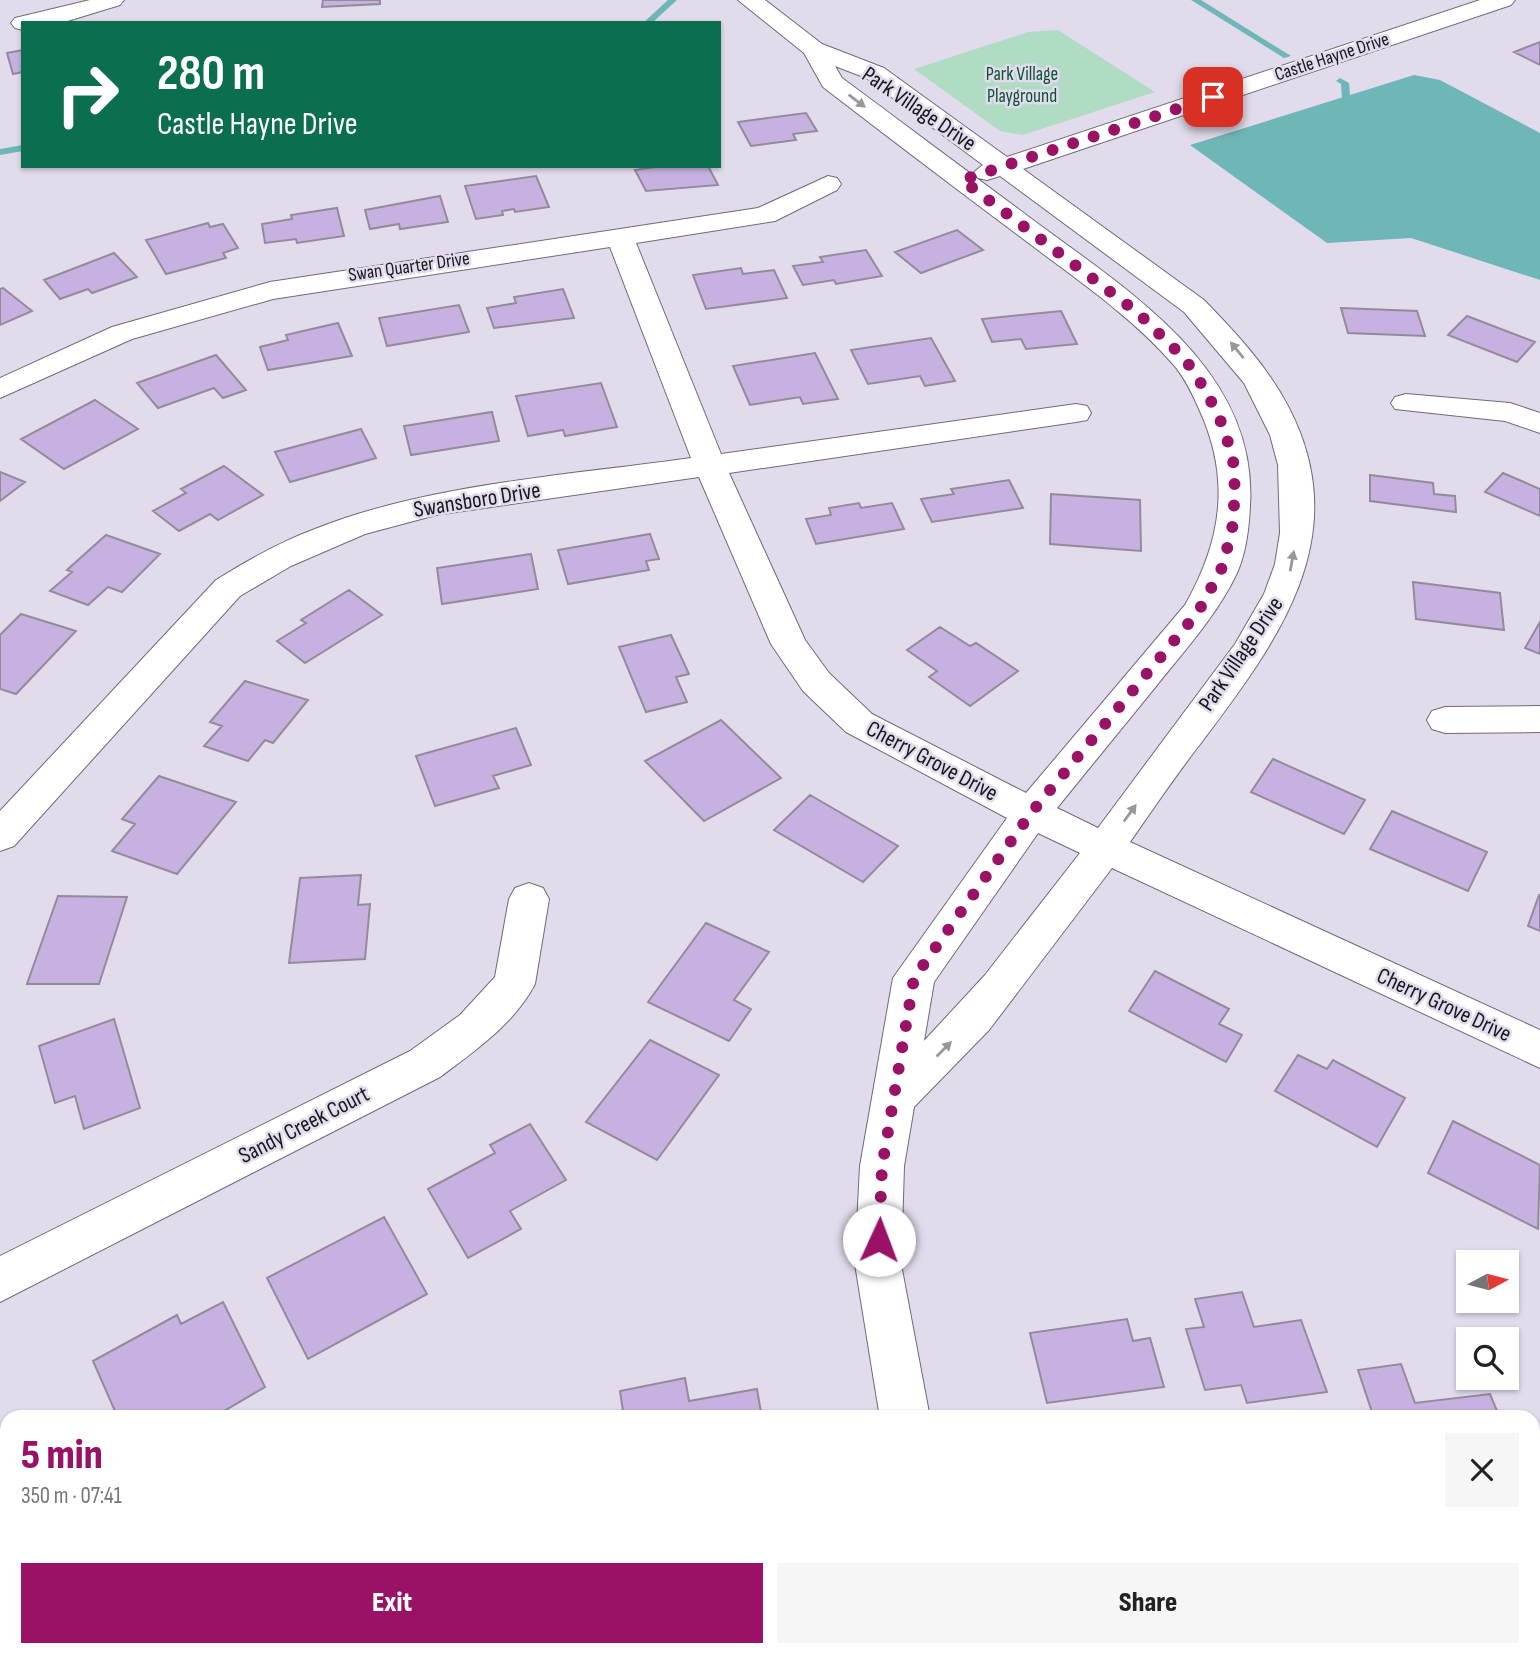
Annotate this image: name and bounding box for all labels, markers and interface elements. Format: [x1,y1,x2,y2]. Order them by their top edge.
street label: Castle Hayne Drive [1272,28,1392,86]
text: 280 m [157,45,265,104]
icon: right [42,49,133,140]
street label: Park Village Drive [857,61,981,157]
park label: Park Village Playground [986,63,1058,108]
pin [1183,67,1243,127]
icon: arrive [1194,78,1232,116]
one-way arrow [847,93,865,108]
text: Castle Hayne Drive [157,105,358,144]
street label: Swan Quarter Drive [347,247,471,287]
one-way arrow [1229,342,1244,360]
street label: Swansboro Drive [412,476,542,524]
one-way arrow [1287,550,1298,572]
street label: Park Village Drive [1193,592,1289,716]
street label: Cherry Grove Drive [861,715,1003,807]
one-way arrow [1123,804,1137,822]
street label: Cherry Grove Drive [1372,962,1516,1048]
one-way arrow [935,1040,952,1057]
street label: Sandy Creek Court [234,1080,374,1170]
position arrow [842,1203,916,1277]
north arrow [1456,1250,1519,1312]
map controls [1456,1250,1519,1390]
button: search [1456,1327,1519,1390]
text: 5 min [21,1430,103,1481]
button: close [1445,1433,1519,1507]
text: 350 m · 07:41 [21,1482,122,1510]
button: Exit [21,1563,763,1643]
button: Share [777,1563,1519,1643]

